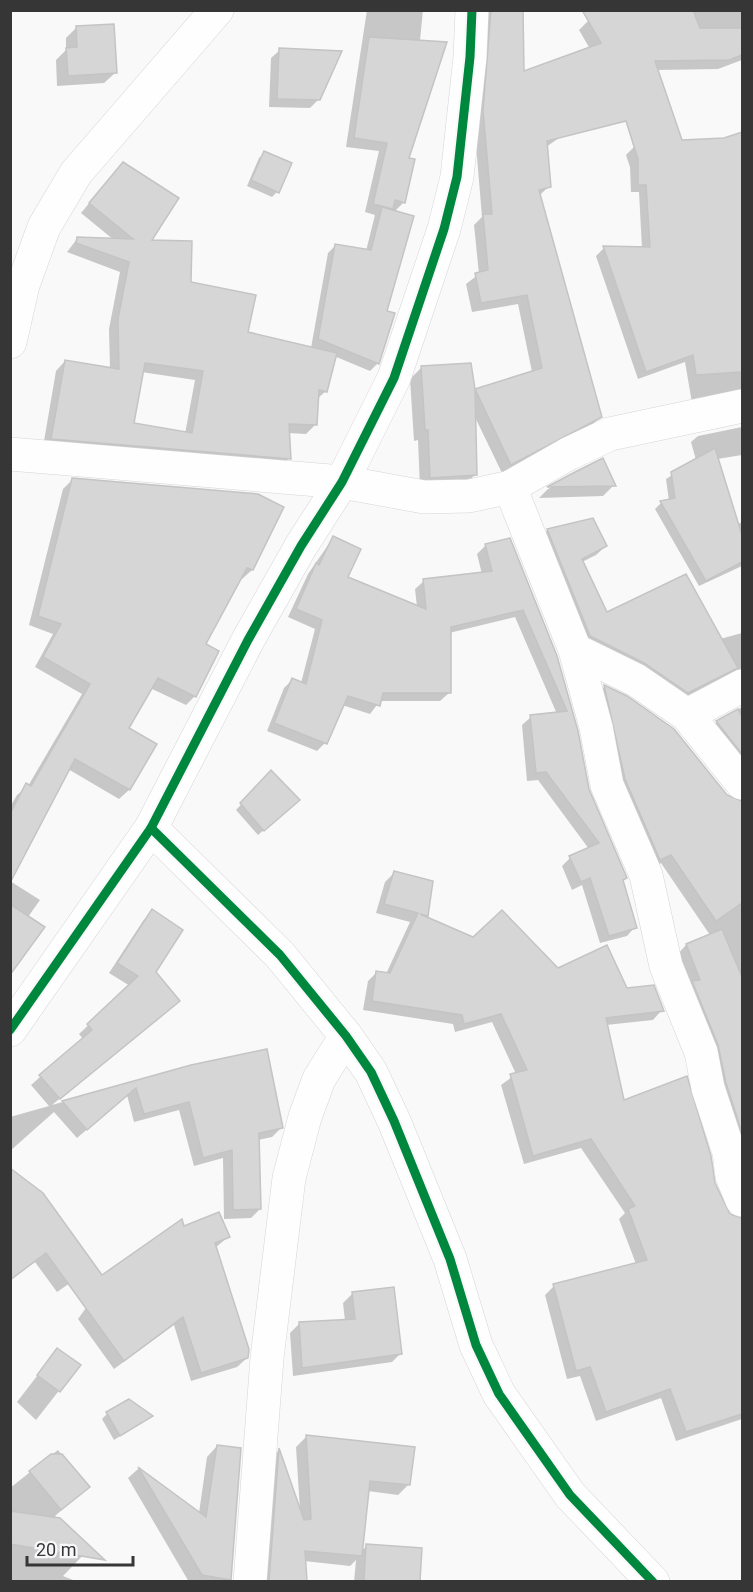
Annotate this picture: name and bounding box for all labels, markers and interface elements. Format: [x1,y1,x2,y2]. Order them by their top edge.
scale bar [27,1529,134,1567]
text: 20 m [36,1539,76,1560]

